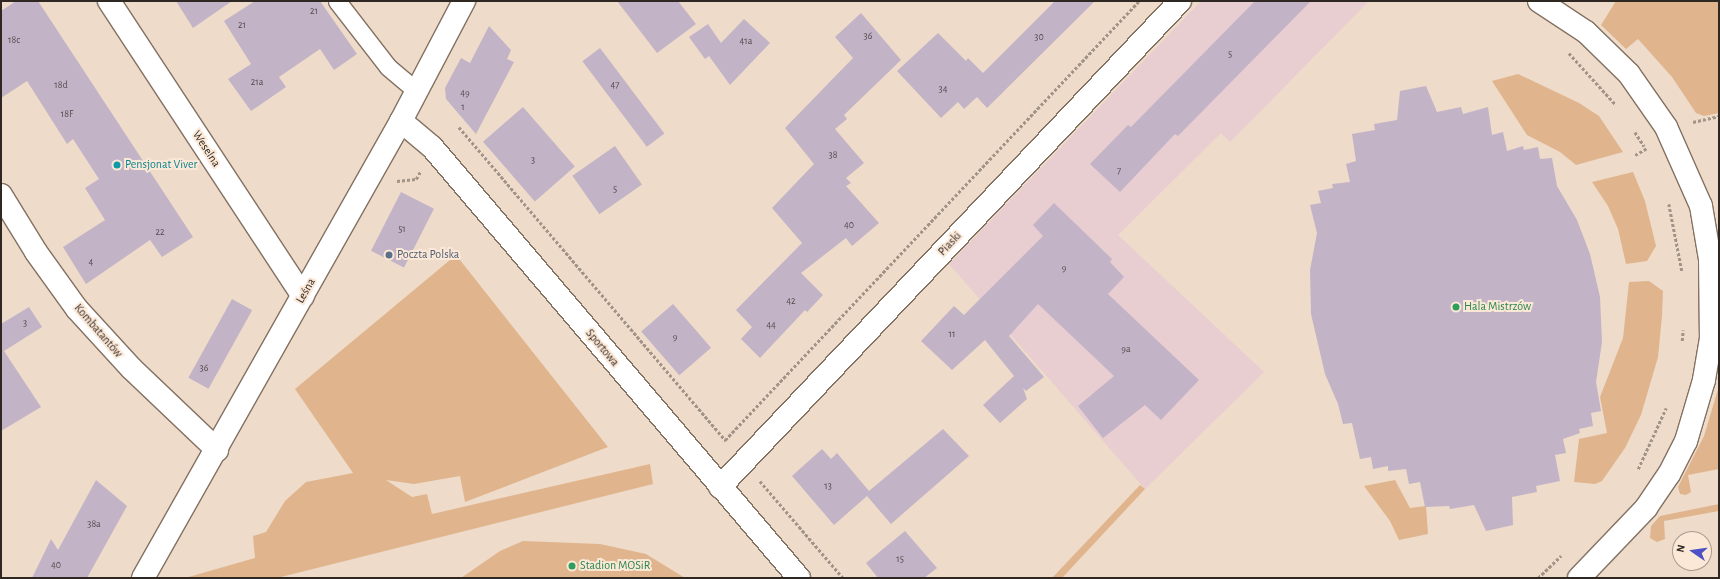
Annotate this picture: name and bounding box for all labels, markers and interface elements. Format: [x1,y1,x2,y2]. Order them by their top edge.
house number: 21 [310,6,318,18]
house number: 21 [238,20,246,32]
house number: 36 [864,31,872,43]
house number: 30 [1034,32,1044,44]
house number: 18c [8,35,20,47]
house number: 41a [740,36,752,48]
house number: 5 [1228,49,1232,61]
house number: 21a [251,77,263,89]
house number: 18d [54,80,68,92]
house number: 47 [611,80,619,92]
house number: 34 [939,84,947,96]
house number: 49 [460,88,470,100]
house number: 1 [461,102,465,114]
house number: 18F [61,109,73,121]
street label: Weselna [189,128,223,170]
house number: 38 [829,150,837,162]
house number: 3 [531,155,535,167]
place label: Pensjonat Viver [125,158,197,172]
marker: Pensjonat Viver [112,160,122,170]
house number: 7 [1117,166,1121,178]
house number: 5 [613,184,617,196]
house number: 40 [844,220,854,232]
house number: 51 [398,224,406,236]
house number: 22 [155,227,165,239]
street label: Piaski [935,229,965,259]
place label: Poczta Polska [397,248,459,262]
marker: Poczta Polska [384,250,394,260]
house number: 4 [89,257,93,269]
house number: 9 [1062,263,1066,275]
street label: Leśna [293,276,319,306]
house number: 42 [786,296,796,308]
place label: Hala Mistrzów [1464,300,1531,314]
street label: Kombatantów [71,301,125,361]
marker: Hala Mistrzów [1451,302,1461,312]
house number: 3 [23,318,27,330]
house number: 44 [766,320,776,332]
street label: Sportowa [582,326,622,370]
house number: 11 [949,329,955,341]
house number: 9 [673,332,677,344]
house number: 9a [1121,344,1131,356]
house number: 36 [200,363,208,375]
house number: 13 [824,481,832,493]
house number: 38a [87,519,101,531]
north arrow [1672,531,1712,571]
text: N [1675,543,1687,553]
house number: 15 [896,554,904,566]
place label: Stadion MOSiR [580,559,650,573]
house number: 40 [51,560,61,572]
marker: Stadion MOSiR [567,561,577,571]

